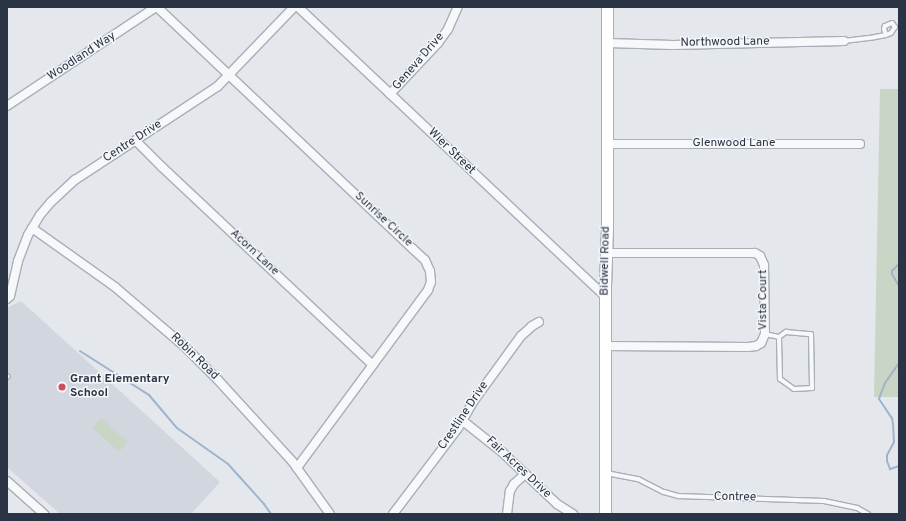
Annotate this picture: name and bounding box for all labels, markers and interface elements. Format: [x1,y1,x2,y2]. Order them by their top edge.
street label: Woodland Way [45,29,119,85]
street label: Geneva Drive [390,30,448,94]
street label: Northwood Lane [680,35,770,51]
street label: Centre Drive [101,118,165,166]
street label: Wier Street [424,126,478,178]
street label: Glenwood Lane [693,137,775,151]
street label: Sunrise Circle [351,189,415,251]
street label: Bidwell Road [598,226,614,296]
street label: Acorn Lane [227,227,281,279]
street label: Vista Court [757,270,771,330]
street label: Robin Road [167,330,221,384]
place label: Grant Elementary School [70,373,170,401]
street label: Crestline Drive [436,379,492,453]
marker: Grant Elementary School [57,382,67,392]
street label: Fair Acres Drive [482,434,554,502]
street label: Contree [714,490,756,506]

